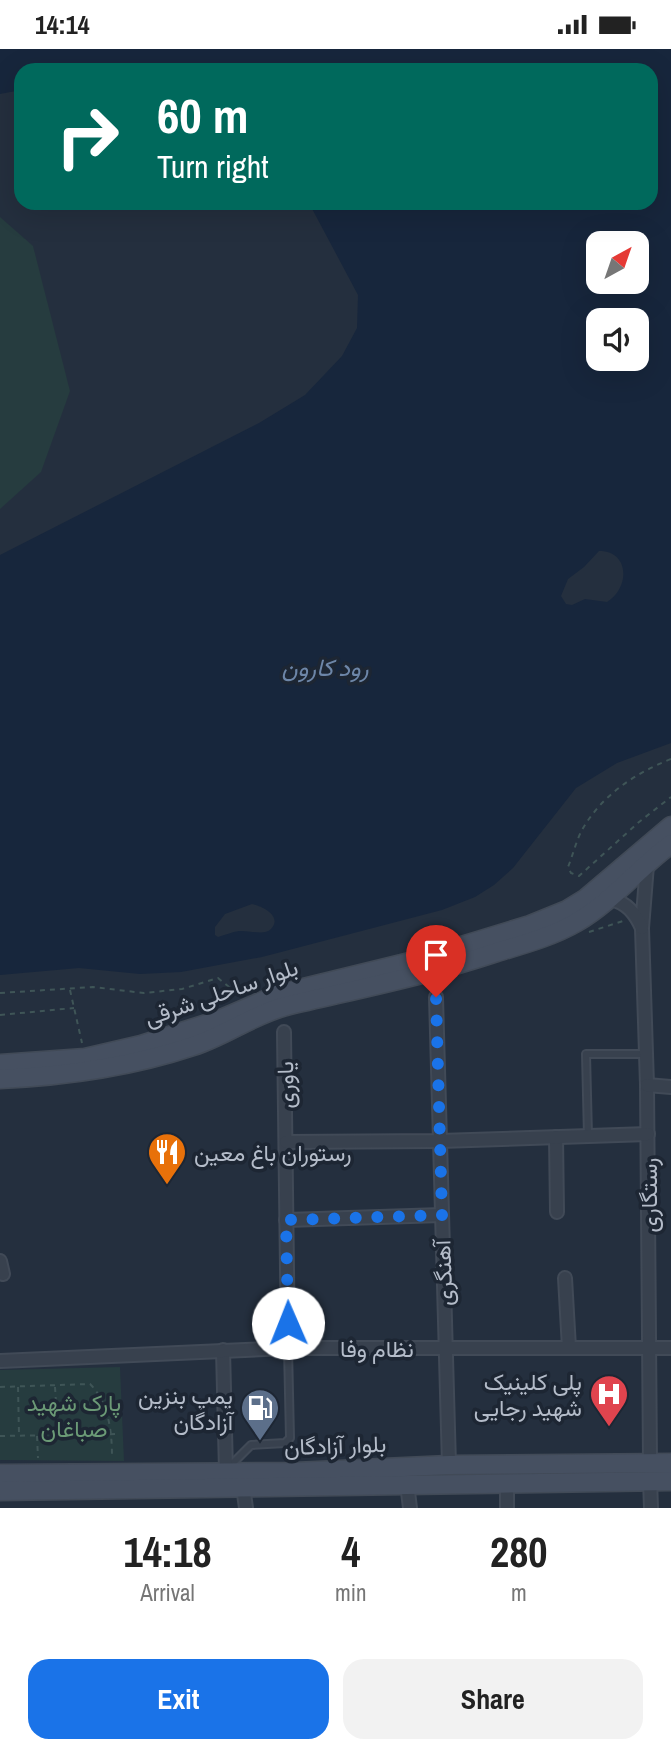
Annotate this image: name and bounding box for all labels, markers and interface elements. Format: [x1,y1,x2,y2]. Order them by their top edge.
text: 14:14 [35,7,90,42]
text: 60 m [157,82,249,148]
icon: right [42,91,133,182]
text: Turn right [157,145,269,188]
north arrow [586,231,649,294]
map controls [586,231,649,371]
button: sound [586,308,649,371]
water label: رود کارون [281,651,369,683]
pin [406,925,466,997]
icon: arrive [417,936,455,974]
street label: بلوار ساحلی شرقی [140,951,302,1033]
street label: یاوری [269,1061,301,1109]
restaurant icon: رستوران باغ معین [146,1131,188,1186]
place label: رستوران باغ معین [194,1137,352,1169]
street label: رستگاری [633,1158,664,1232]
street label: آهنگری [426,1238,460,1306]
position arrow [251,1286,325,1360]
street label: نظام وفا [340,1333,414,1364]
place label: پلی کلینیک شهید رجایی [474,1366,582,1423]
hospital icon: پلی کلینیک شهید رجایی [588,1373,630,1428]
place label: پمپ بنزین آزادگان [138,1380,235,1437]
park label: پارک شهید صباغان [27,1387,121,1444]
fuel station icon: پمپ بنزین آزادگان [239,1387,281,1442]
street label: بلوار آزادگان [283,1428,387,1462]
text: 14:18 [124,1524,212,1580]
text: 4 [341,1524,360,1580]
text: 280 [490,1524,548,1580]
text: Arrival [140,1577,195,1608]
text: min [335,1577,367,1608]
text: m [511,1577,527,1608]
button: Exit [28,1659,329,1739]
button: Share [343,1659,643,1739]

